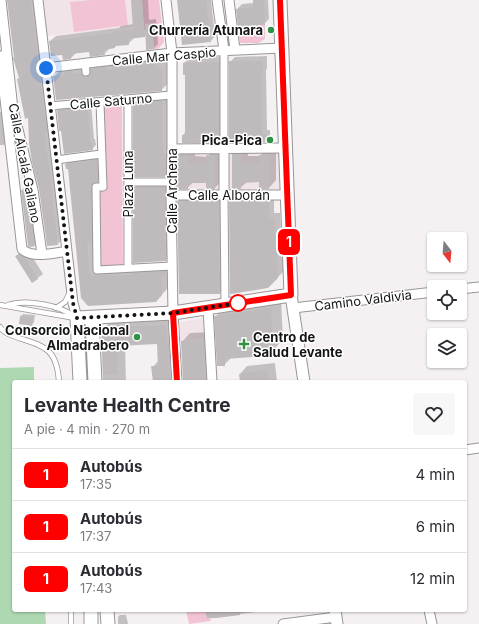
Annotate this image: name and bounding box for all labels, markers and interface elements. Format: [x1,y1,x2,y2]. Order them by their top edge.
place label: Churrería Atunara [149,22,263,38]
marker: Churrería Atunara [266,25,276,35]
street label: Calle Mar Caspio [111,43,217,69]
your location [36,58,56,78]
street label: Calle Saturno [69,89,153,113]
street label: Calle Alcalá Galiano [6,102,44,224]
place label: Pica-Pica [201,132,262,148]
marker: Pica-Pica [265,135,275,145]
street label: Calle Archena [164,148,180,234]
street label: Plaza Luna [120,151,136,217]
street label: Calle Alborán [188,187,270,203]
line badge: 1 [276,229,302,255]
north arrow [427,232,467,272]
map controls [427,232,467,368]
text: 1 [286,233,292,250]
button: locate [427,280,467,320]
street label: Camino Valdivia [313,286,413,314]
unlabelled marker [229,294,247,312]
place label: Consorcio Nacional Almadrabero [5,322,129,353]
button: layers [427,328,467,368]
place label: Centro de Salud Levante [253,329,343,360]
marker: Consorcio Nacional Almadrabero [132,332,142,342]
marker: Centro de Salud Levante [238,338,250,350]
button: heart [413,393,455,435]
text: Levante Health Centre [24,394,231,417]
text: A pie · 4 min · 270 m [24,421,150,437]
text: Autobús [80,457,142,476]
text: 4 min [415,465,455,484]
text: 1 [43,466,49,483]
text: 17:35 [80,476,112,492]
text: Autobús [80,509,142,528]
text: 6 min [416,517,455,536]
text: 1 [43,518,49,535]
text: 17:37 [80,528,111,544]
text: Autobús [80,561,142,580]
text: 12 min [410,569,455,588]
text: 1 [43,570,49,587]
text: 17:43 [80,580,112,596]

